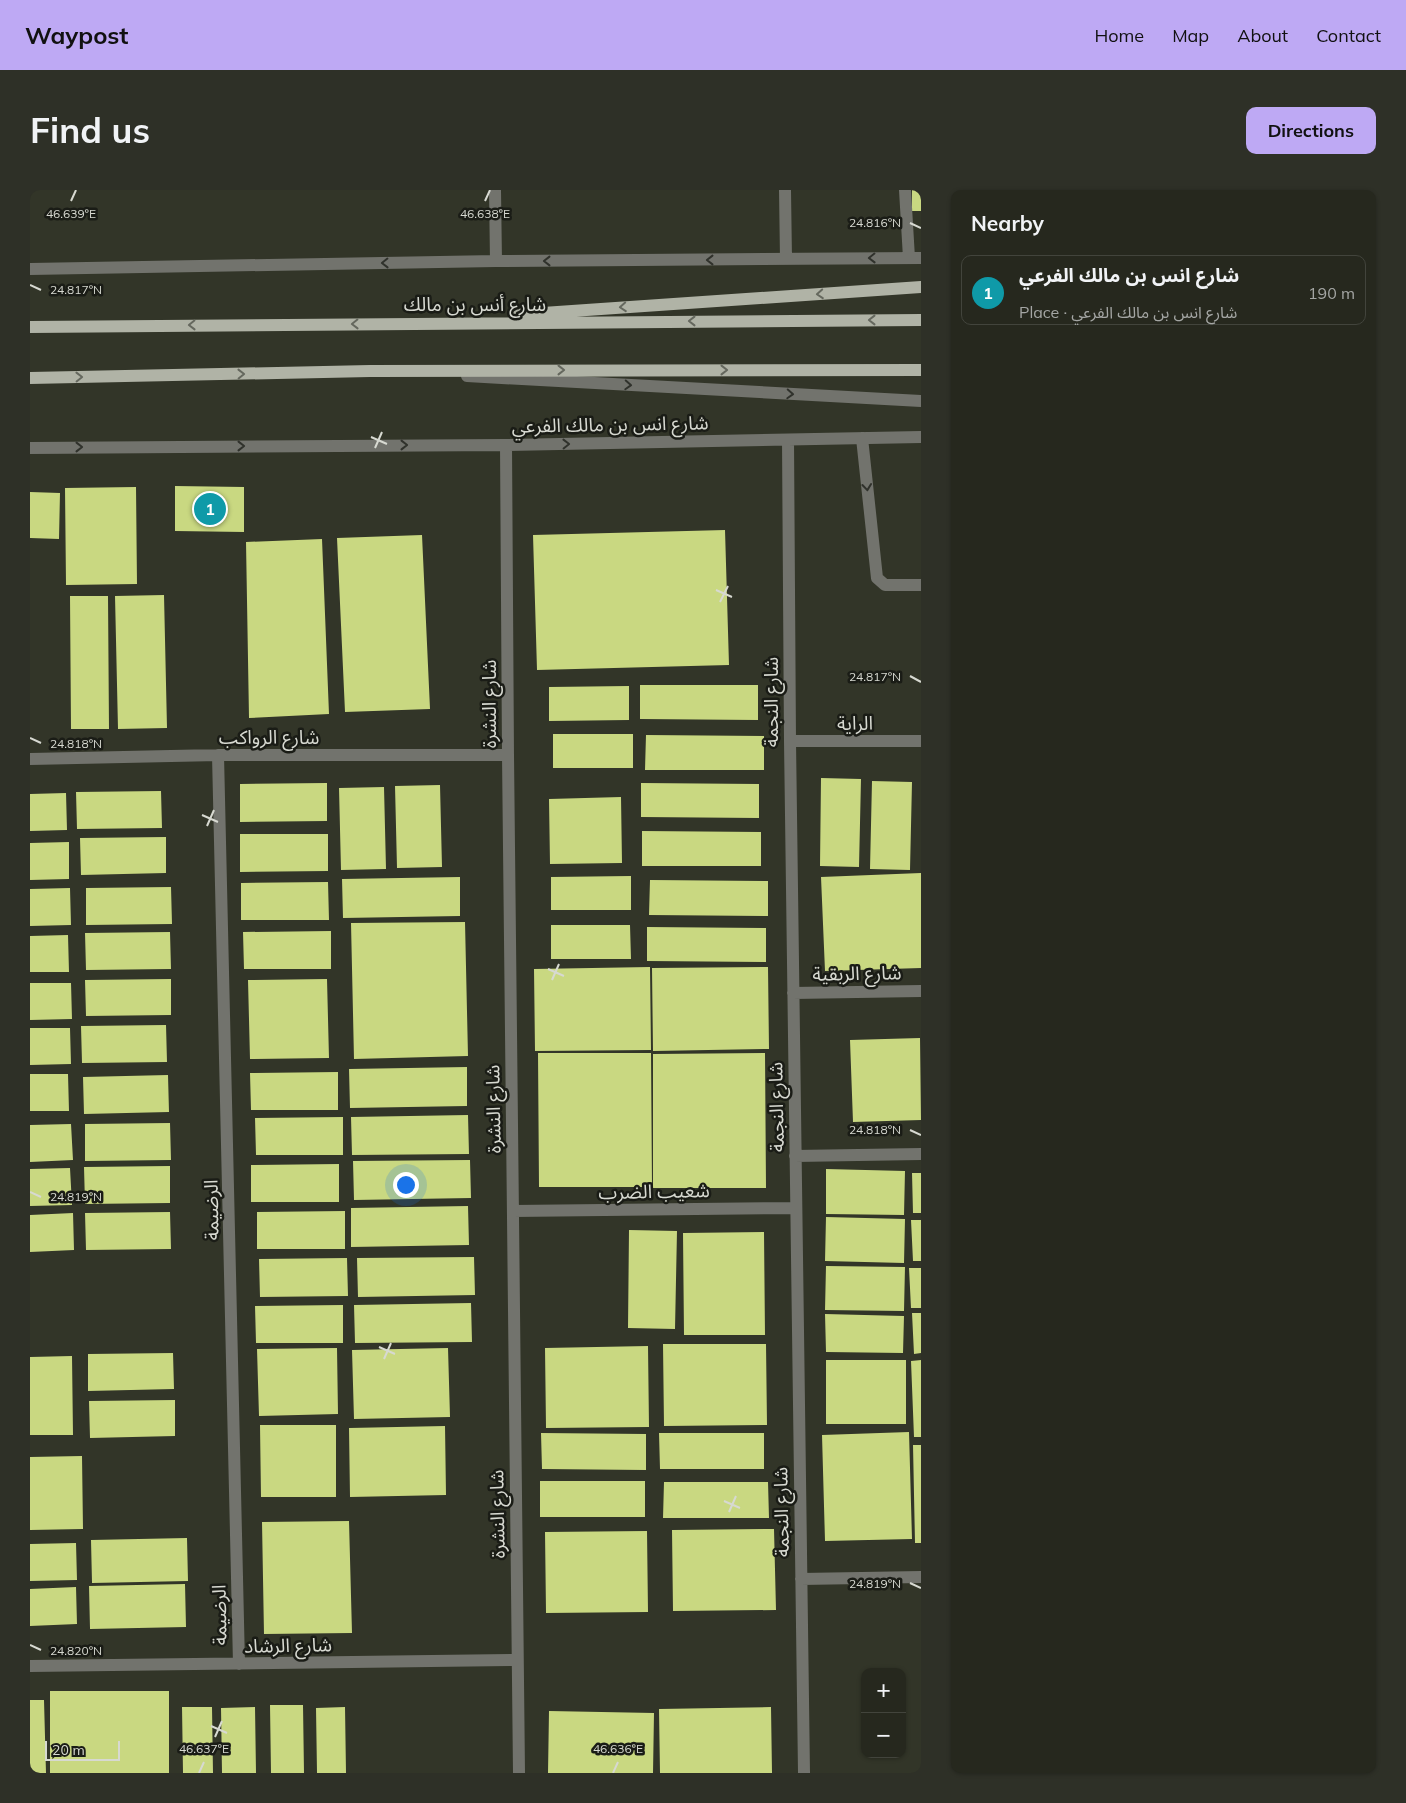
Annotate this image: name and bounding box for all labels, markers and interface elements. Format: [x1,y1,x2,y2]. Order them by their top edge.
text: Waypost [25,20,128,50]
text: Home [1094,24,1144,47]
text: Map [1172,24,1209,47]
text: About [1237,24,1288,47]
text: Contact [1316,24,1381,47]
button: Directions [1246,107,1376,154]
text: Find us [30,108,150,152]
text: 46.639°E [46,206,96,221]
text: 46.638°E [460,206,510,221]
text: Nearby [971,210,1044,236]
text: 24.816°N [849,215,901,230]
one-way arrow [868,253,876,263]
one-way arrow [706,255,714,265]
one-way arrow [543,256,551,266]
one-way arrow [381,258,388,268]
text: شارع انس بن مالك الفرعي [1019,263,1239,287]
text: 24.817°N [50,282,102,297]
text: 1 [983,283,993,303]
text: 190 m [1308,283,1355,303]
one-way arrow [816,288,824,299]
street label: شارع أنس بن مالك [404,292,546,318]
one-way arrow [619,302,627,313]
text: Place · شارع انس بن مالك الفرعي [1019,302,1237,322]
one-way arrow [868,315,876,325]
one-way arrow [688,316,696,326]
one-way arrow [351,318,359,329]
one-way arrow [188,320,196,330]
one-way arrow [557,365,565,376]
one-way arrow [720,365,728,375]
one-way arrow [237,368,245,379]
one-way arrow [75,372,83,382]
one-way arrow [624,379,632,390]
one-way arrow [787,388,795,399]
street label: شارع انس بن مالك الفرعي [511,410,709,441]
one-way arrow [562,439,570,449]
one-way arrow [400,440,408,450]
one-way arrow [238,441,245,451]
one-way arrow [75,442,83,452]
one-way arrow [861,483,872,491]
pin: 1 [194,490,226,528]
street label: شارع النجمة [759,657,785,747]
street label: شارع النشرة [477,660,503,748]
text: 24.817°N [849,669,901,684]
street label: الراية [837,711,873,735]
street label: شارع الرواكب [219,725,319,751]
text: 24.818°N [50,736,102,751]
street label: شارع الربقية [812,960,902,988]
street label: شارع النجمة [763,1062,791,1152]
street label: شارع النشرة [480,1064,508,1153]
text: 24.818°N [849,1122,901,1137]
your location [393,1172,419,1198]
street label: شعيب الضرب [598,1178,710,1204]
street label: الرضيمة [198,1179,224,1241]
text: 24.819°N [50,1189,102,1204]
street label: شارع النجمة [768,1467,796,1557]
street label: شارع النشرة [484,1469,512,1558]
text: 24.819°N [849,1576,901,1591]
street label: الرضيمة [206,1584,232,1646]
street label: شارع الرشاد [244,1632,332,1660]
text: 24.820°N [50,1643,102,1658]
map controls [861,1668,906,1758]
button: + [861,1668,906,1713]
button: − [861,1713,906,1758]
scale bar [45,1738,120,1761]
text: 20 m [52,1741,85,1759]
text: 46.637°E [179,1741,229,1756]
text: 46.636°E [593,1741,643,1756]

